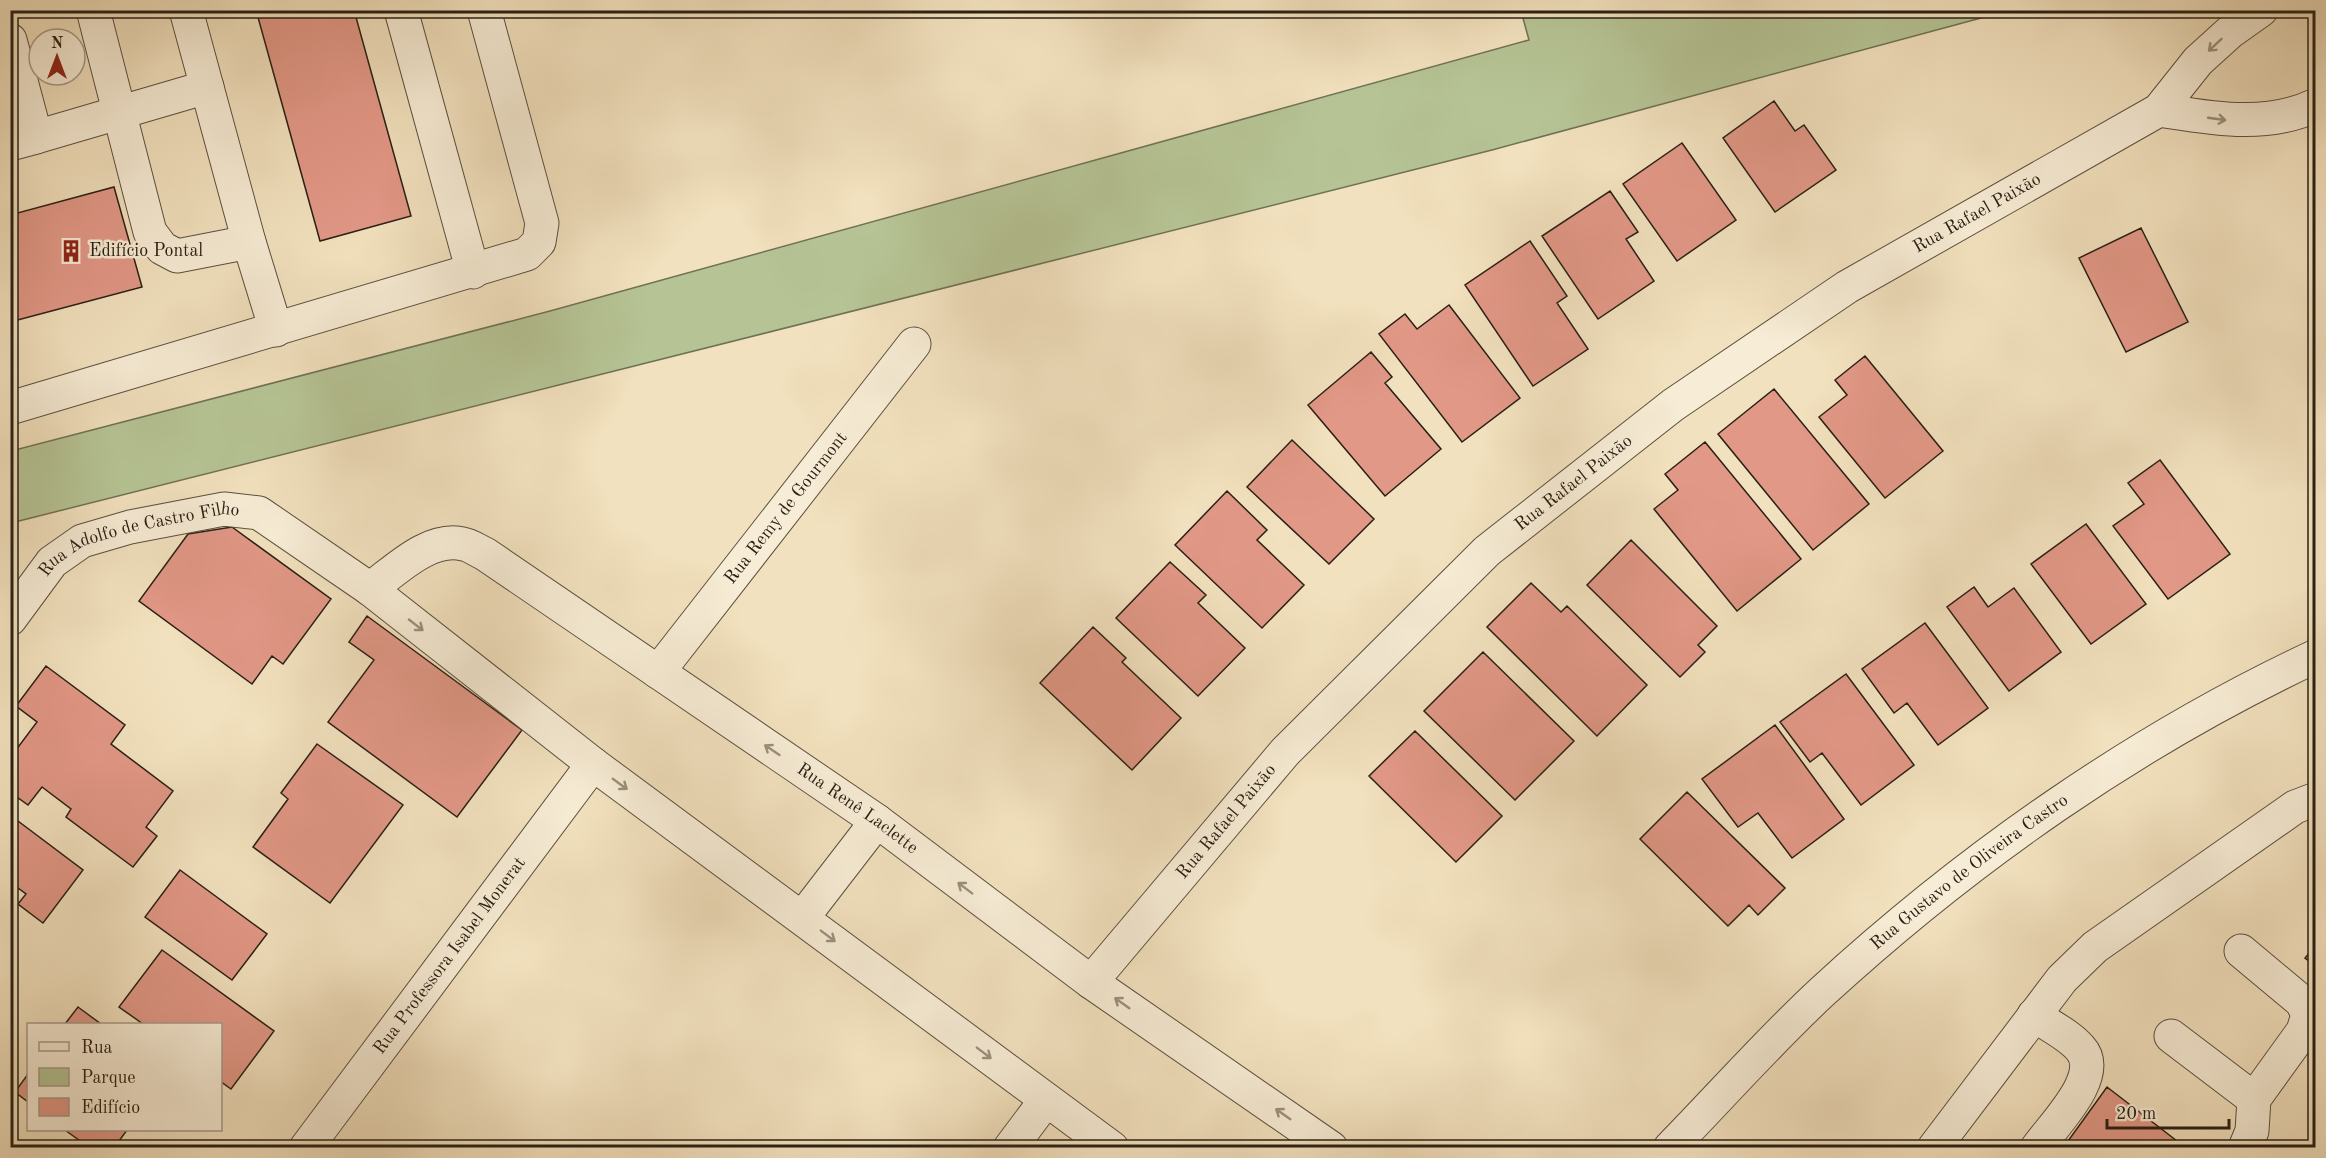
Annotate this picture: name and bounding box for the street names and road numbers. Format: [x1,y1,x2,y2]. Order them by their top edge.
street label: Rua Rafael Paixão [1910,170,2044,257]
street label: Rua Remy de Gourmont [721,429,851,587]
street label: Rua Rafael Paixão [1512,431,1636,534]
street label: Rua Adolfo de Castro Filho [36,500,240,580]
street label: Rua Renê Laclette [793,760,921,857]
street label: Rua Rafael Paixão [1173,761,1280,882]
street label: Rua Gustavo de Oliveira Castro [1867,791,2072,953]
street label: Rua Professora Isabel Monerat [370,854,529,1058]

